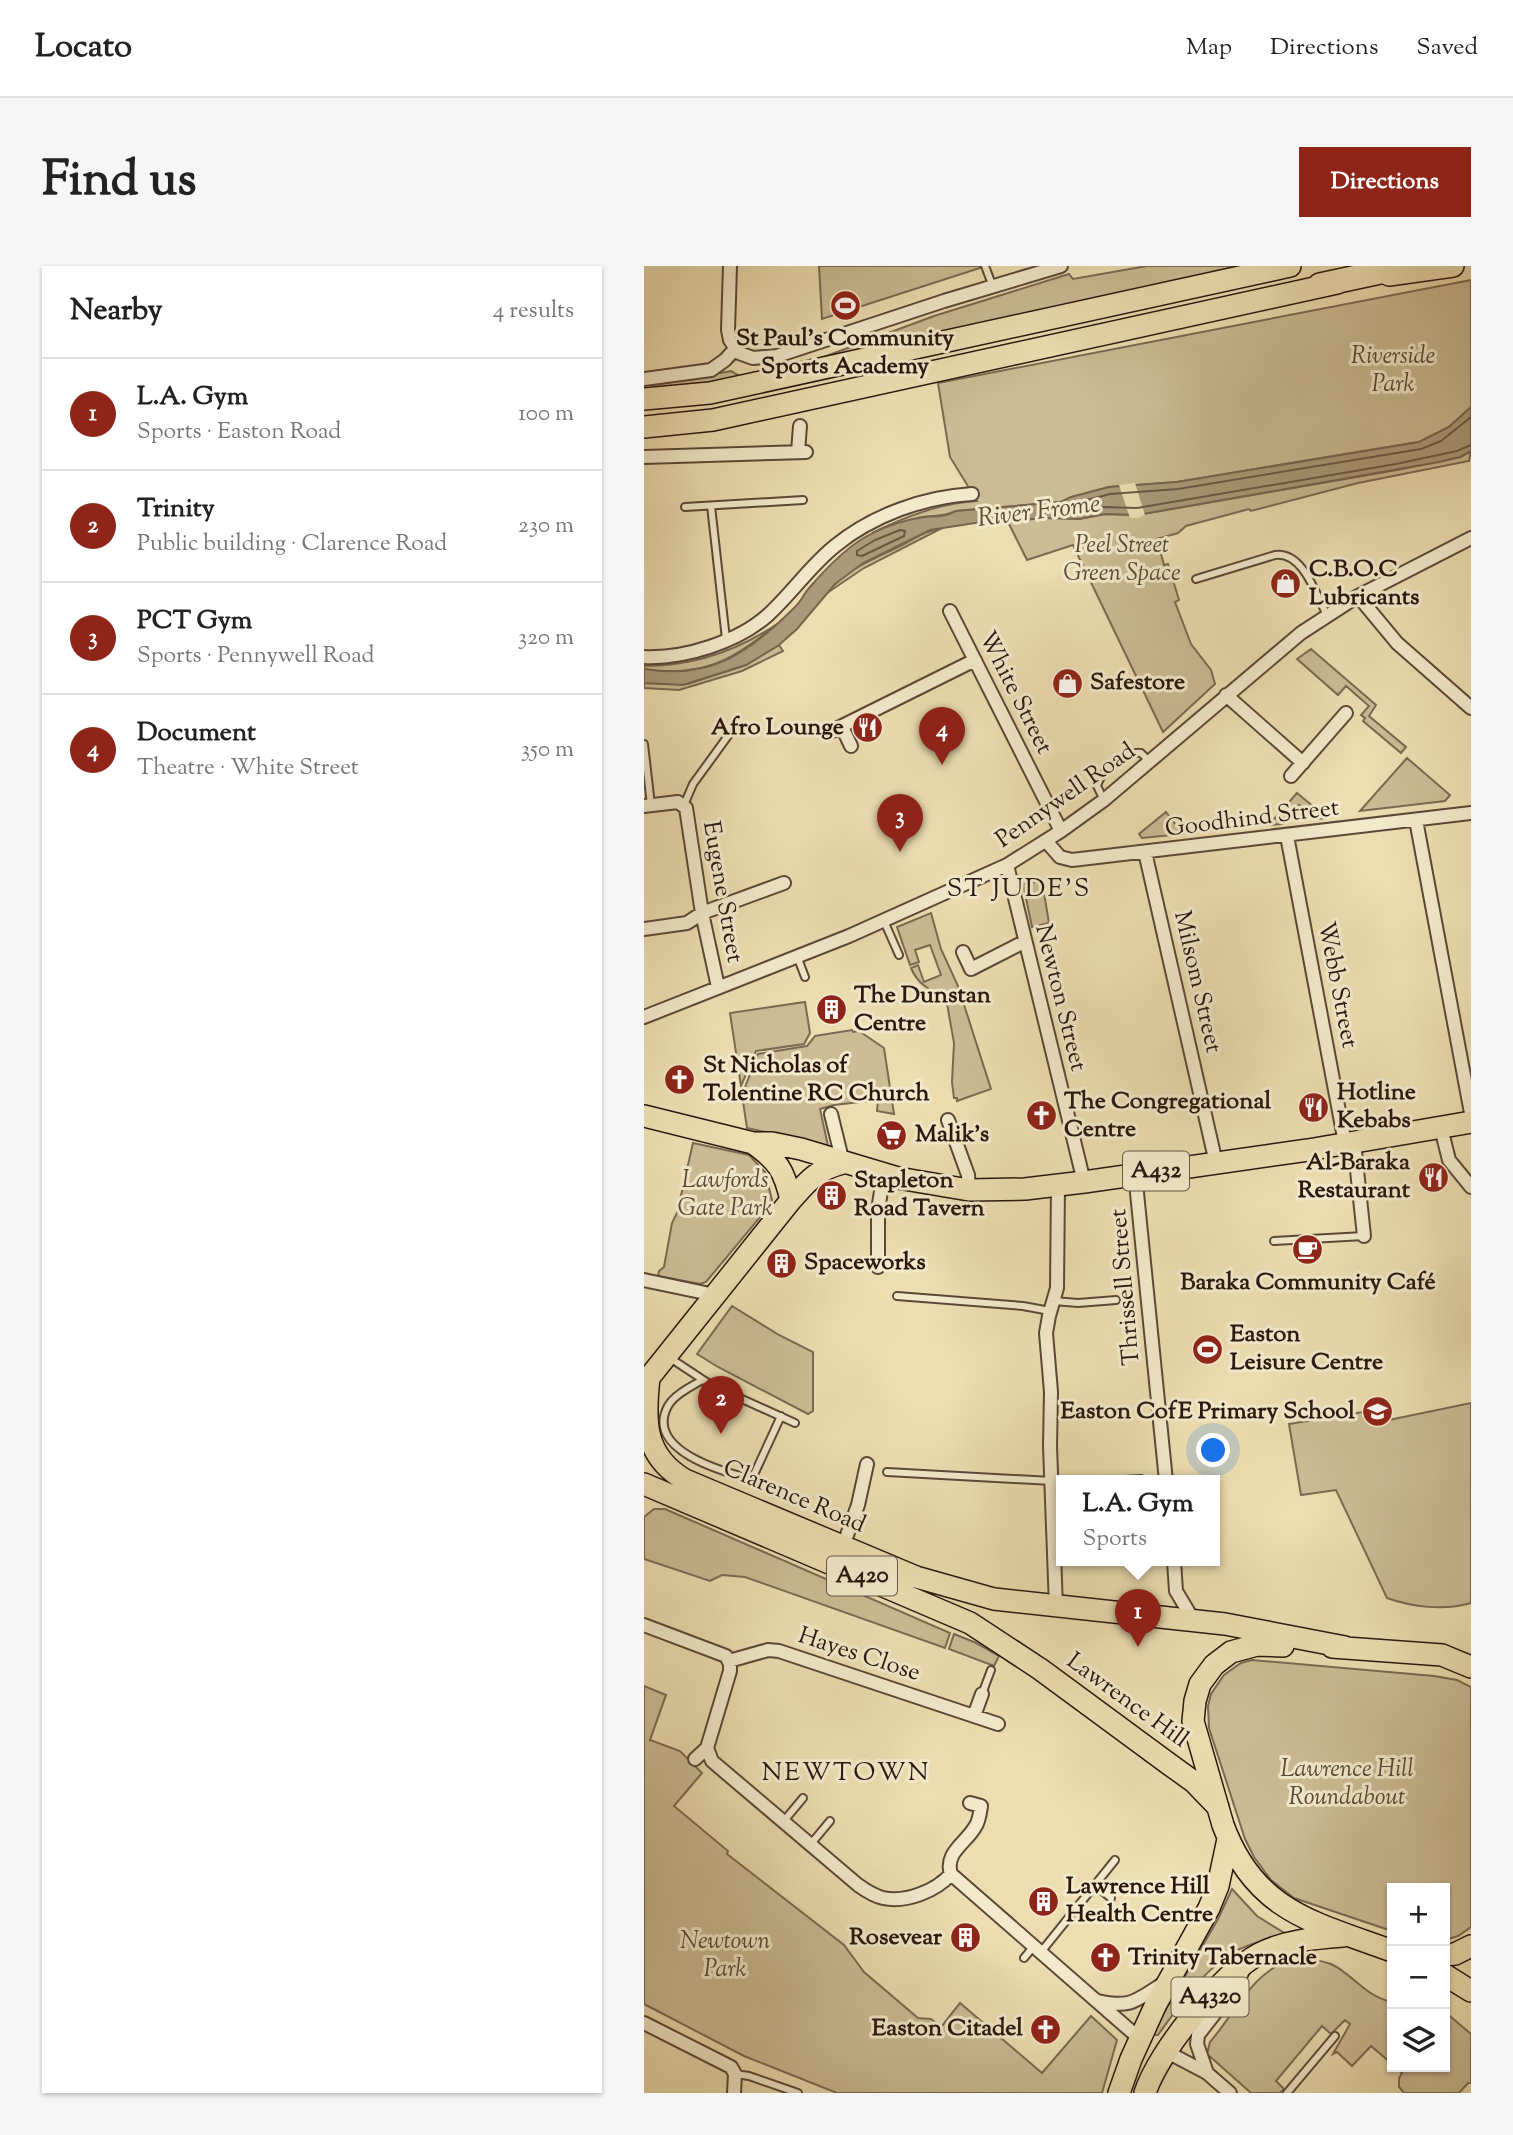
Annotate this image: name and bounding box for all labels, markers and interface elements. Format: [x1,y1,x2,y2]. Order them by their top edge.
text: Locato [35,24,132,72]
text: Map [1186,31,1232,65]
text: Directions [1270,31,1378,65]
text: Saved [1416,31,1478,65]
text: Find us [42,147,196,217]
button: Directions [1299,147,1471,217]
sports icon: St Paul's Community Sports Academy [828,288,862,322]
text: Nearby [70,290,162,333]
text: 4 results [493,295,574,328]
place label: St Paul's Community Sports Academy [736,322,954,384]
park label: Riverside Park [1351,340,1435,402]
text: L.A. Gym [137,379,248,416]
text: 1 [89,398,97,431]
text: 100 m [518,398,574,431]
text: Sports · Easton Road [137,416,341,449]
water label: River Frome [975,486,1103,538]
text: Trinity [137,491,215,528]
text: 2 [88,510,98,543]
text: 230 m [518,510,574,543]
text: Public building · Clarence Road [137,528,447,561]
park label: Peel Street Green Space [1063,529,1181,591]
place label: C.B.O.C Lubricants [1309,553,1419,615]
shop icon: C.B.O.C Lubricants [1269,567,1303,601]
text: PCT Gym [137,603,252,640]
text: 3 [88,622,98,655]
text: 320 m [518,622,574,655]
street label: White Street [969,626,1061,760]
text: Sports · Pennywell Road [137,640,374,673]
shop icon: Safestore [1050,666,1084,700]
place label: Safestore [1090,666,1185,700]
pin: 4 [919,707,965,765]
place label: Afro Lounge [711,711,844,745]
restaurant icon: Afro Lounge [850,711,884,745]
text: Document [137,715,256,752]
text: 4 [87,734,99,767]
text: 350 m [521,734,574,767]
street label: Pennywell Road [989,735,1143,857]
text: Theatre · White Street [137,752,359,785]
street label: Goodhind Street [1163,791,1341,847]
pin: 3 [877,794,923,852]
street label: Eugene Street [693,818,751,966]
district label: ST JUDE'S [947,871,1091,908]
street label: Milsom Street [1164,908,1230,1056]
street label: Webb Street [1308,919,1366,1051]
street label: Newton Street [1025,921,1095,1075]
place label: The Dunstan Centre [854,979,992,1041]
building icon: The Dunstan Centre [814,993,848,1027]
place label: St Nicholas of Tolentine RC Church [703,1049,930,1111]
church icon: St Nicholas of Tolentine RC Church [663,1063,697,1097]
place label: Hotline Kebabs [1337,1076,1416,1138]
place label: The Congregational Centre [1064,1085,1271,1147]
restaurant icon: Hotline Kebabs [1297,1090,1331,1124]
church icon: The Congregational Centre [1024,1099,1058,1133]
supermarket icon: Malik's [875,1118,909,1152]
place label: Malik's [915,1118,989,1152]
place label: Al-Baraka Restaurant [1298,1146,1411,1208]
road number: A432 [1123,1151,1189,1190]
restaurant icon: Al-Baraka Restaurant [1416,1160,1450,1194]
park label: Lawfords Gate Park [678,1164,773,1226]
place label: Stapleton Road Tavern [854,1164,986,1226]
building icon: Stapleton Road Tavern [814,1178,848,1212]
street label: Thrissell Street [1102,1207,1150,1367]
cafe icon: Baraka Community Café [1291,1232,1325,1266]
building icon: Spaceworks [764,1246,798,1280]
place label: Spaceworks [804,1246,926,1280]
place label: Baraka Community Café [1180,1266,1436,1300]
place label: Easton Leisure Centre [1230,1318,1383,1380]
sports icon: Easton Leisure Centre [1190,1332,1224,1366]
pin: 2 [698,1376,744,1434]
place label: Easton CofE Primary School [1061,1395,1355,1429]
school or university icon: Easton CofE Primary School [1361,1395,1395,1429]
your location [1196,1433,1230,1467]
street label: Clarence Road [717,1452,871,1543]
popup [1056,1475,1220,1566]
text: L.A. Gym [1082,1486,1194,1523]
text: Sports [1082,1523,1147,1556]
road number: A420 [827,1556,897,1596]
pin: 1 [1115,1589,1161,1647]
street label: Hayes Close [794,1619,924,1691]
street label: Lawrence Hill [1059,1645,1195,1757]
park label: Lawrence Hill Roundabout [1280,1753,1414,1815]
district label: NEWTOWN [762,1755,930,1792]
place label: Lawrence Hill Health Centre [1066,1870,1213,1932]
map controls [1387,1883,1450,2072]
button: + [1387,1883,1450,1946]
building icon: Lawrence Hill Health Centre [1026,1884,1060,1918]
place label: Rosevear [849,1921,943,1955]
building icon: Rosevear [948,1921,982,1955]
park label: Newtown Park [680,1925,770,1987]
church icon: Trinity Tabernacle [1088,1941,1122,1975]
place label: Trinity Tabernacle [1128,1941,1317,1975]
button: − [1387,1946,1450,2009]
road number: A4320 [1172,1978,1248,2016]
button: layers [1387,2009,1450,2072]
place label: Easton Citadel [872,2012,1023,2046]
church icon: Easton Citadel [1029,2012,1063,2046]

